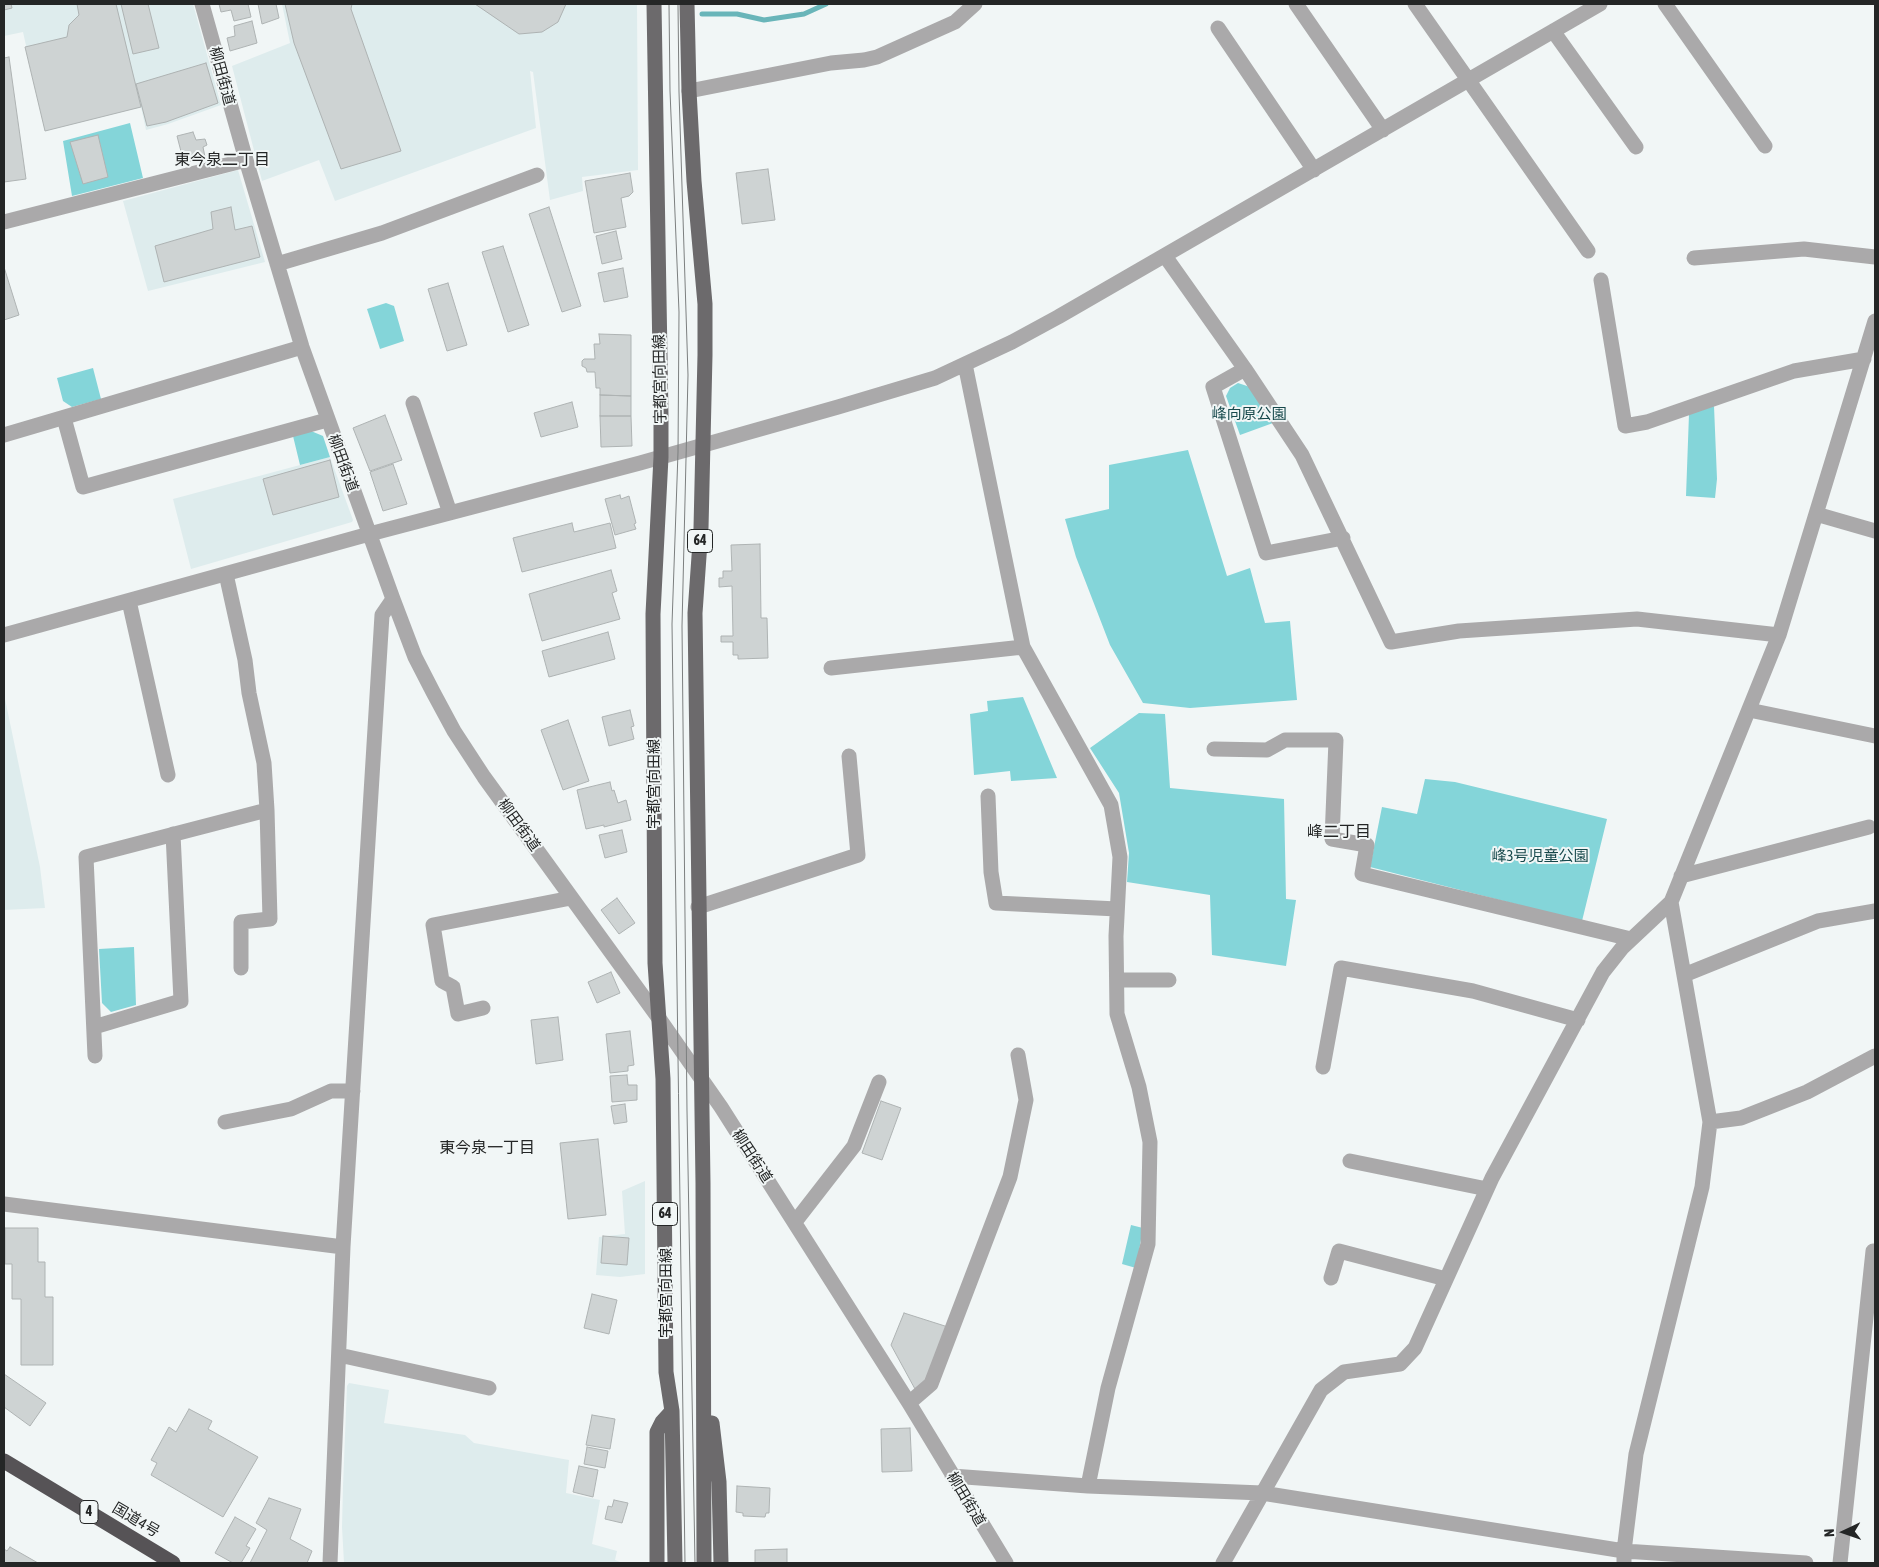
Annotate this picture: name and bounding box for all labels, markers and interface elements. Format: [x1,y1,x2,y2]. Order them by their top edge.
street label: 柳田街道 [206,45,238,107]
district label: 東今泉二丁目 [174,150,270,170]
street label: 宇都宮向田線 [650,334,670,424]
park label: 峰向原公園 [1212,405,1286,423]
street label: 柳田街道 [324,432,362,494]
road number: 64 [688,530,712,552]
street label: 宇都宮向田線 [645,739,663,829]
street label: 柳田街道 [494,795,544,855]
district label: 峰二丁目 [1307,822,1371,842]
park label: 峰3号児童公園 [1491,847,1589,865]
street label: 柳田街道 [728,1126,776,1186]
district label: 東今泉一丁目 [439,1138,535,1158]
road number: 64 [652,1202,678,1226]
street label: 宇都宮向田線 [657,1248,675,1338]
street label: 柳田街道 [943,1469,989,1529]
street label: 国道4号 [109,1499,163,1541]
road number: 4 [80,1500,98,1524]
north arrow [1819,1507,1869,1557]
text: N [1821,1528,1837,1537]

